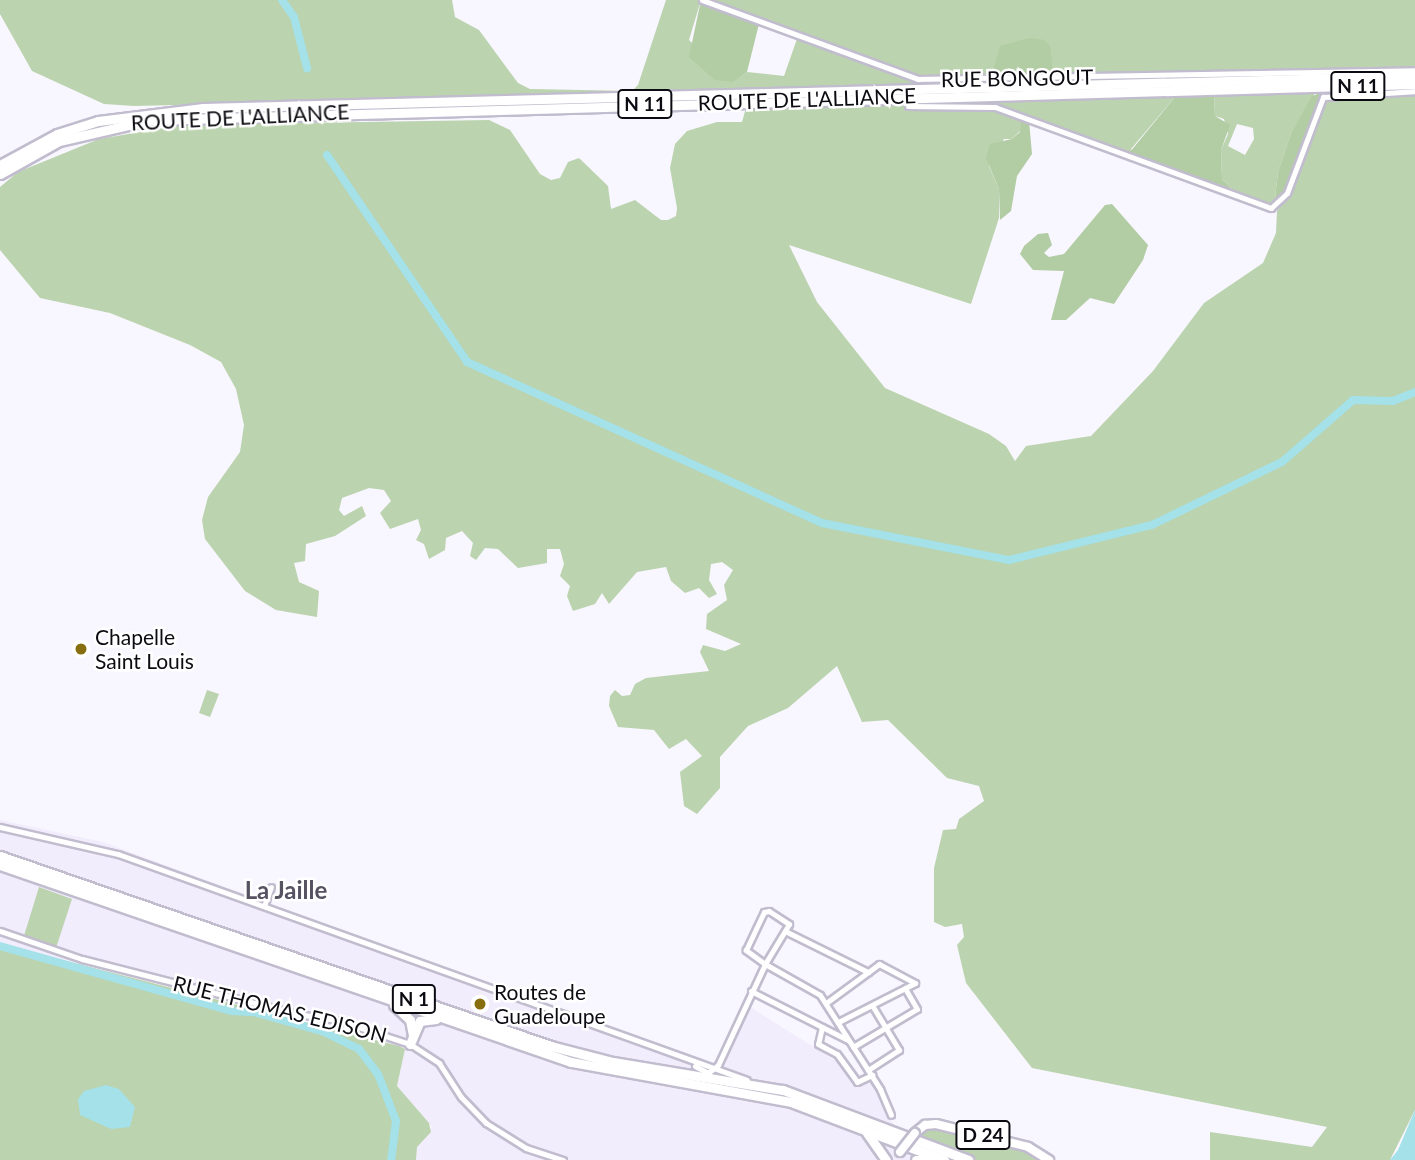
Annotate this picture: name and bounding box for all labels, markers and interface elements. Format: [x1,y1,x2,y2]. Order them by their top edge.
street label: RUE BONGOUT [941,64,1093,92]
road number: N 11 [1330,71,1386,102]
street label: ROUTE DE L'ALLIANCE [697,83,917,115]
road number: N 11 [617,88,673,120]
street label: ROUTE DE L'ALLIANCE [130,99,350,135]
place label: Chapelle Saint Louis [95,624,194,674]
marker: Chapelle Saint Louis [73,641,89,657]
district label: La Jaille [244,876,328,904]
street label: RUE THOMAS EDISON [170,970,390,1048]
place label: Routes de Guadeloupe [494,979,606,1029]
road number: N 1 [391,984,437,1015]
marker: Routes de Guadeloupe [472,996,488,1012]
road number: D 24 [955,1120,1011,1150]

